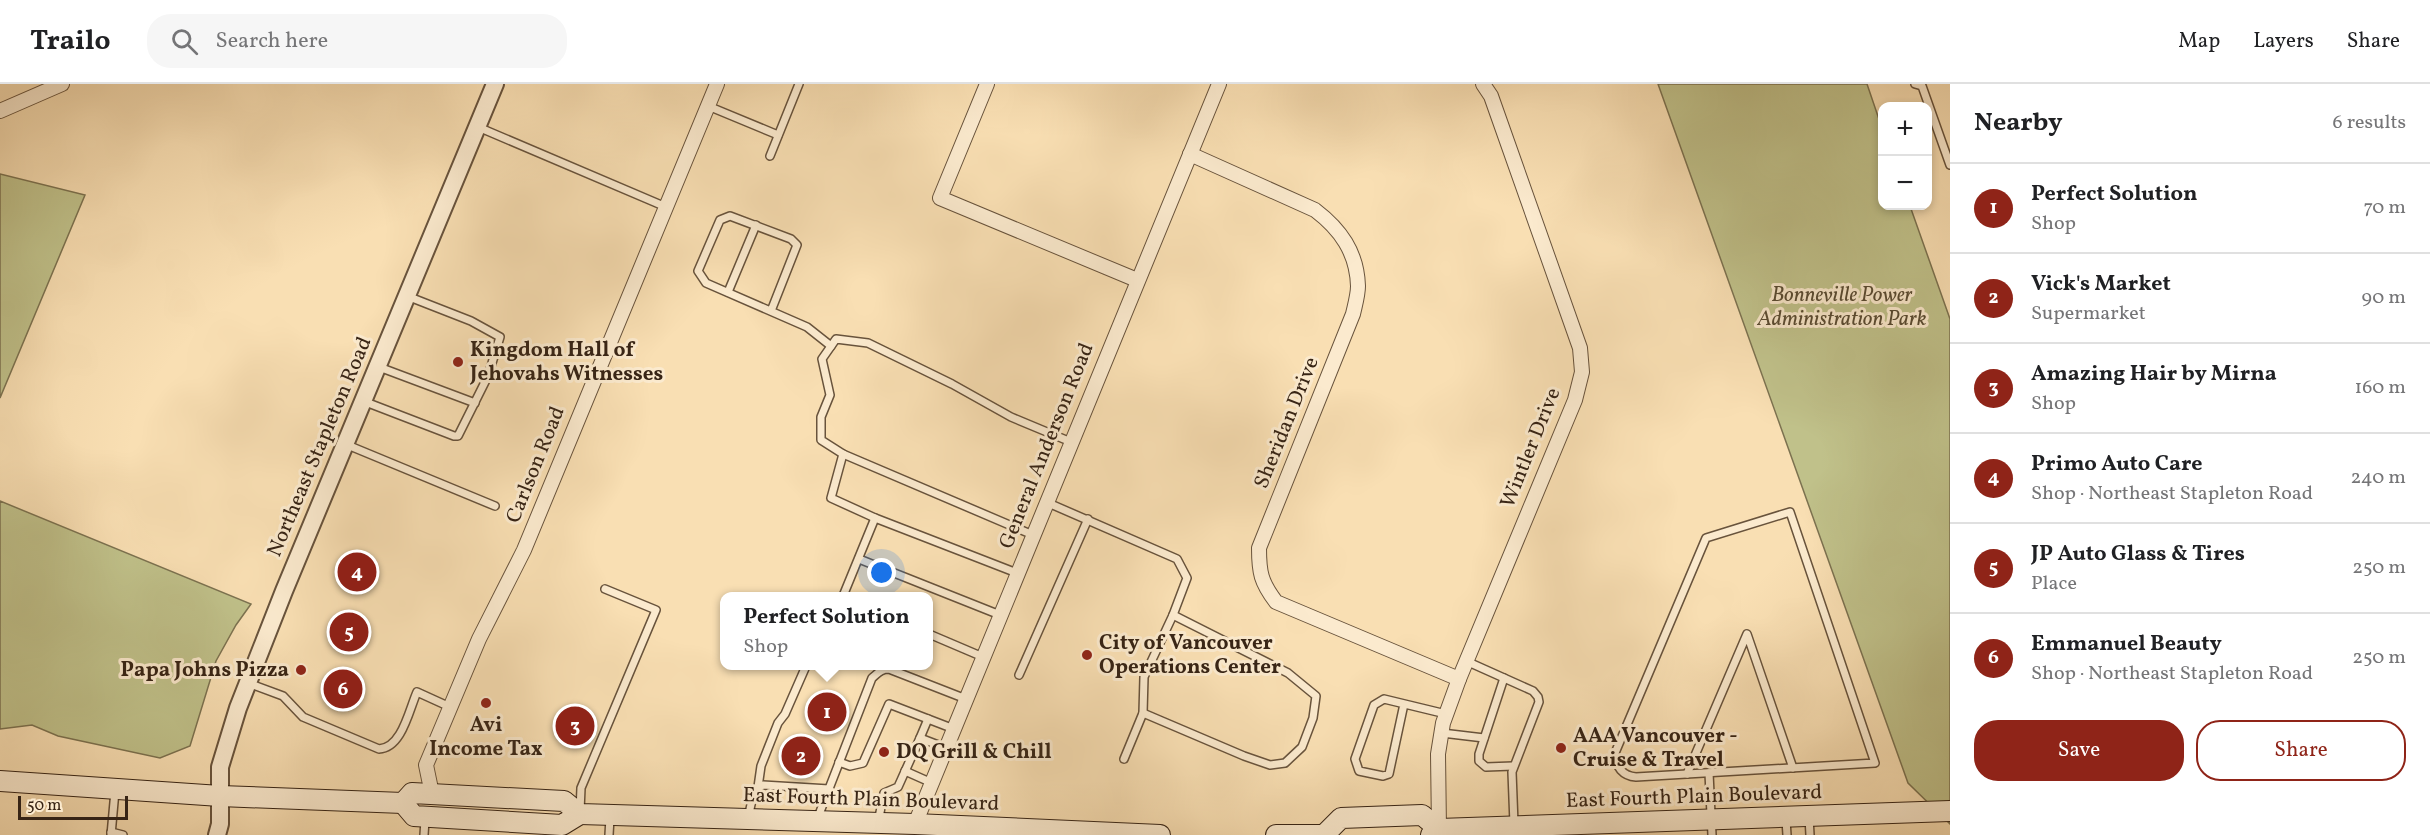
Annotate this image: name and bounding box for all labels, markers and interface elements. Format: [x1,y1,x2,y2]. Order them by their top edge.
search box [147,14,567,68]
text: Trailo [30,22,111,61]
icon: search [168,25,201,58]
text: Search here [216,26,328,57]
text: Map [2178,27,2220,56]
text: Layers [2253,27,2314,56]
text: Share [2347,27,2400,56]
map controls [1878,102,1932,210]
button: + [1878,102,1932,156]
text: Nearby [1974,105,2063,141]
text: 6 results [2333,109,2406,137]
button: − [1878,156,1932,210]
text: Perfect Solution [2031,179,2197,210]
text: 1 [1989,194,1998,222]
text: 70 m [2363,194,2406,222]
text: Shop [2031,210,2076,238]
text: Vick's Market [2031,269,2171,300]
park label: Bonneville Power Administration Park [1756,281,1927,334]
text: 2 [1988,284,1999,312]
text: 90 m [2362,284,2406,312]
text: Supermarket [2031,300,2146,328]
street label: Northeast Stapleton Road [260,333,380,561]
place label: Kingdom Hall of Jehovahs Witnesses [469,336,663,389]
street label: General Anderson Road [992,339,1102,553]
street label: Sheridan Drive [1247,353,1327,493]
marker: Kingdom Hall of Jehovahs Witnesses [451,355,465,369]
text: Amazing Hair by Mirna [2031,359,2277,390]
text: 3 [1988,374,1999,402]
text: 160 m [2354,374,2406,402]
street label: Wintler Drive [1494,384,1568,512]
text: Shop [2031,390,2076,418]
street label: Carlson Road [499,402,573,528]
text: Primo Auto Care [2031,449,2203,480]
text: 4 [1987,464,2000,492]
text: 240 m [2351,464,2406,492]
text: Shop · Northeast Stapleton Road [2031,480,2313,508]
text: JP Auto Glass & Tires [2031,539,2245,570]
pin: 4 [338,550,376,594]
text: 5 [1989,554,1998,582]
text: 250 m [2352,554,2406,582]
your location [867,558,896,587]
text: Place [2031,570,2077,598]
popup [720,592,933,670]
text: Perfect Solution [743,602,910,633]
pin: 5 [330,610,368,654]
place label: City of Vancouver Operations Center [1099,629,1281,682]
text: Emmanuel Beauty [2031,629,2222,660]
text: Shop [743,633,788,661]
text: 6 [1988,644,1999,672]
text: 250 m [2352,644,2406,672]
marker: City of Vancouver Operations Center [1080,648,1094,662]
place label: Papa Johns Pizza [121,656,289,685]
text: Shop · Northeast Stapleton Road [2031,660,2313,688]
marker: Papa Johns Pizza [294,663,308,677]
pin: 6 [324,666,362,712]
pin: 1 [808,690,846,734]
marker: Avi Income Tax [479,696,493,710]
pin: 3 [556,704,594,748]
place label: Avi Income Tax [429,711,543,764]
button: Save [1974,720,2184,781]
button: Share [2196,720,2406,781]
place label: AAA Vancouver - Cruise & Travel [1573,722,1738,775]
pin: 2 [782,734,820,778]
place label: DQ Grill & Chill [896,738,1052,767]
marker: AAA Vancouver - Cruise & Travel [1554,741,1568,755]
marker: DQ Grill & Chill [877,745,891,759]
street label: East Fourth Plain Boulevard [1565,778,1823,816]
street label: East Fourth Plain Boulevard [742,781,1000,819]
scale bar [18,793,128,820]
text: 50 m [27,795,61,817]

